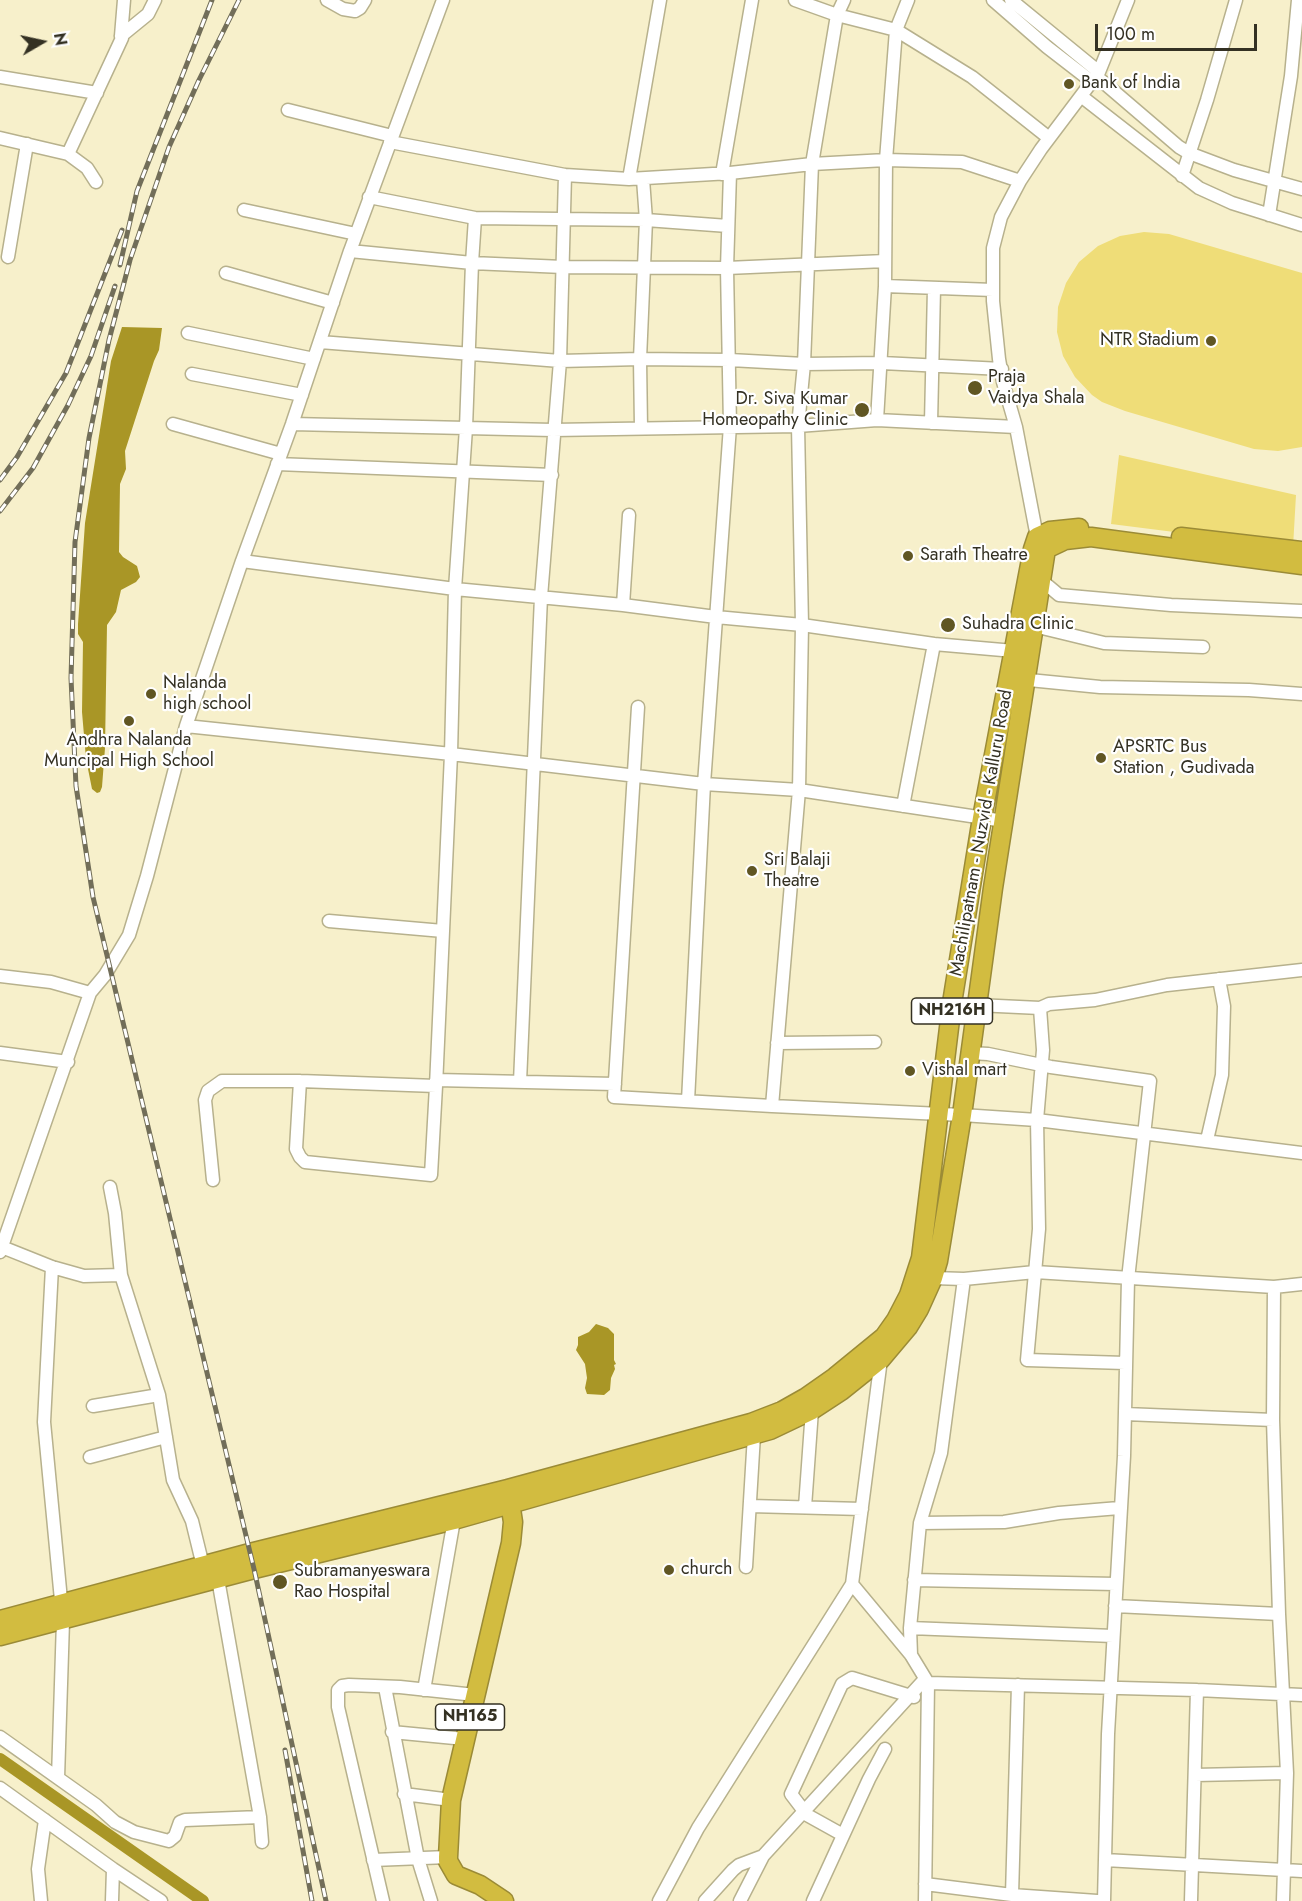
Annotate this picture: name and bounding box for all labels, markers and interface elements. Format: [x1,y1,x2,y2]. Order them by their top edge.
north arrow [12,12,72,72]
scale bar [1098,12,1260,50]
text: 100 m [1106,21,1155,47]
text: N [48,31,73,47]
place label: Bank of India [1081,73,1180,95]
marker: Bank of India [1062,77,1076,91]
place label: NTR Stadium [1100,330,1199,352]
marker: NTR Stadium [1204,334,1218,348]
place label: Praja Vaidya Shala [988,367,1084,410]
marker: Praja Vaidya Shala [966,379,984,397]
place label: Dr. Siva Kumar Homeopathy Clinic [702,389,848,432]
marker: Dr. Siva Kumar Homeopathy Clinic [853,401,871,419]
place label: Sarath Theatre [920,545,1028,567]
marker: Sarath Theatre [901,549,915,563]
place label: Suhadra Clinic [962,614,1074,636]
marker: Suhadra Clinic [939,616,957,634]
place label: Nalanda high school [163,673,251,716]
marker: Nalanda high school [144,687,158,701]
street label: Machilipatnam - Nuzvid - Kalluru Road [946,688,1018,978]
marker: Andhra Nalanda Muncipal High School [122,714,136,728]
place label: Andhra Nalanda Muncipal High School [44,730,214,772]
place label: APSRTC Bus Station , Gudivada [1113,737,1254,780]
marker: APSRTC Bus Station , Gudivada [1094,751,1108,765]
place label: Sri Balaji Theatre [764,850,831,892]
marker: Sri Balaji Theatre [745,864,759,878]
road number: NH216H [912,998,992,1024]
place label: Vishal mart [922,1060,1007,1082]
marker: Vishal mart [903,1064,917,1078]
place label: church [681,1559,732,1581]
place label: Subramanyeswara Rao Hospital [294,1561,430,1604]
marker: church [662,1563,676,1577]
marker: Subramanyeswara Rao Hospital [271,1573,289,1591]
road number: NH165 [436,1704,504,1730]

